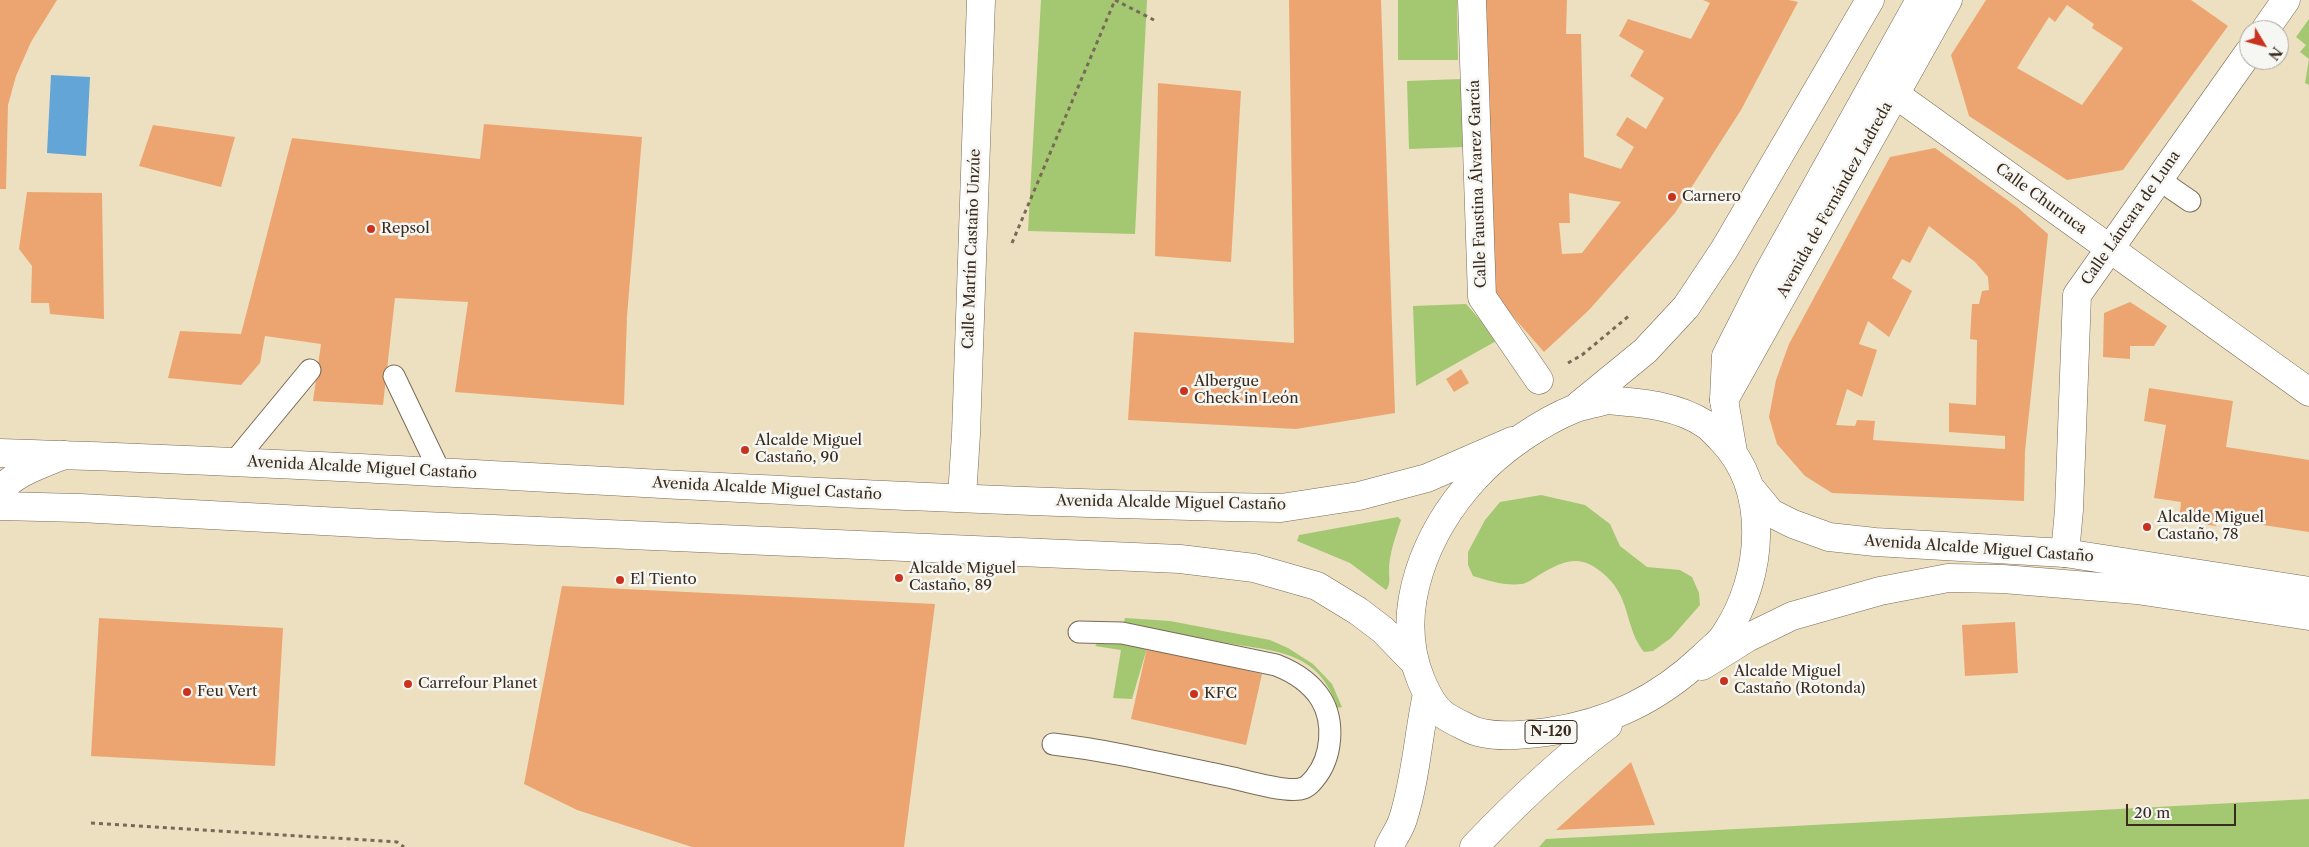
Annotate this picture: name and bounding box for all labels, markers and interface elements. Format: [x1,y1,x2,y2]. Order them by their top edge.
north arrow [2239,20,2289,70]
text: N [2264,43,2286,64]
street label: Calle Faustina Álvarez García [1465,79,1491,289]
street label: Avenida de Fernández Ladreda [1774,99,1896,301]
street label: Calle Láncara de Luna [2078,147,2184,289]
street label: Calle Martín Castaño Unzúe [960,148,984,350]
street label: Calle Churruca [1992,160,2090,238]
place label: Carnero [1682,188,1741,206]
marker: Carnero [1666,191,1678,203]
place label: Repsol [381,220,430,238]
marker: Repsol [365,223,377,235]
place label: Albergue Check in León [1194,373,1299,408]
marker: Albergue Check in León [1178,385,1190,397]
place label: Alcalde Miguel Castaño, 90 [755,432,862,467]
marker: Alcalde Miguel Castaño, 90 [739,444,751,456]
street label: Avenida Alcalde Miguel Castaño [247,453,477,483]
street label: Avenida Alcalde Miguel Castaño [652,474,882,504]
street label: Avenida Alcalde Miguel Castaño [1056,492,1286,514]
place label: Alcalde Miguel Castaño, 78 [2157,509,2264,544]
marker: Alcalde Miguel Castaño, 78 [2141,521,2153,533]
street label: Avenida Alcalde Miguel Castaño [1864,532,2094,566]
place label: Alcalde Miguel Castaño, 89 [909,560,1016,595]
place label: El Tiento [630,571,697,589]
marker: Alcalde Miguel Castaño, 89 [893,572,905,584]
marker: El Tiento [614,574,626,586]
place label: Alcalde Miguel Castaño (Rotonda) [1734,663,1865,698]
place label: Carrefour Planet [418,675,538,693]
marker: Alcalde Miguel Castaño (Rotonda) [1718,675,1730,687]
marker: Carrefour Planet [402,678,414,690]
place label: Feu Vert [197,683,257,701]
place label: KFC [1204,685,1237,703]
marker: Feu Vert [181,686,193,698]
marker: KFC [1188,688,1200,700]
road number: N-120 [1525,720,1577,744]
scale bar [2129,794,2239,826]
text: 20 m [2134,803,2170,822]

